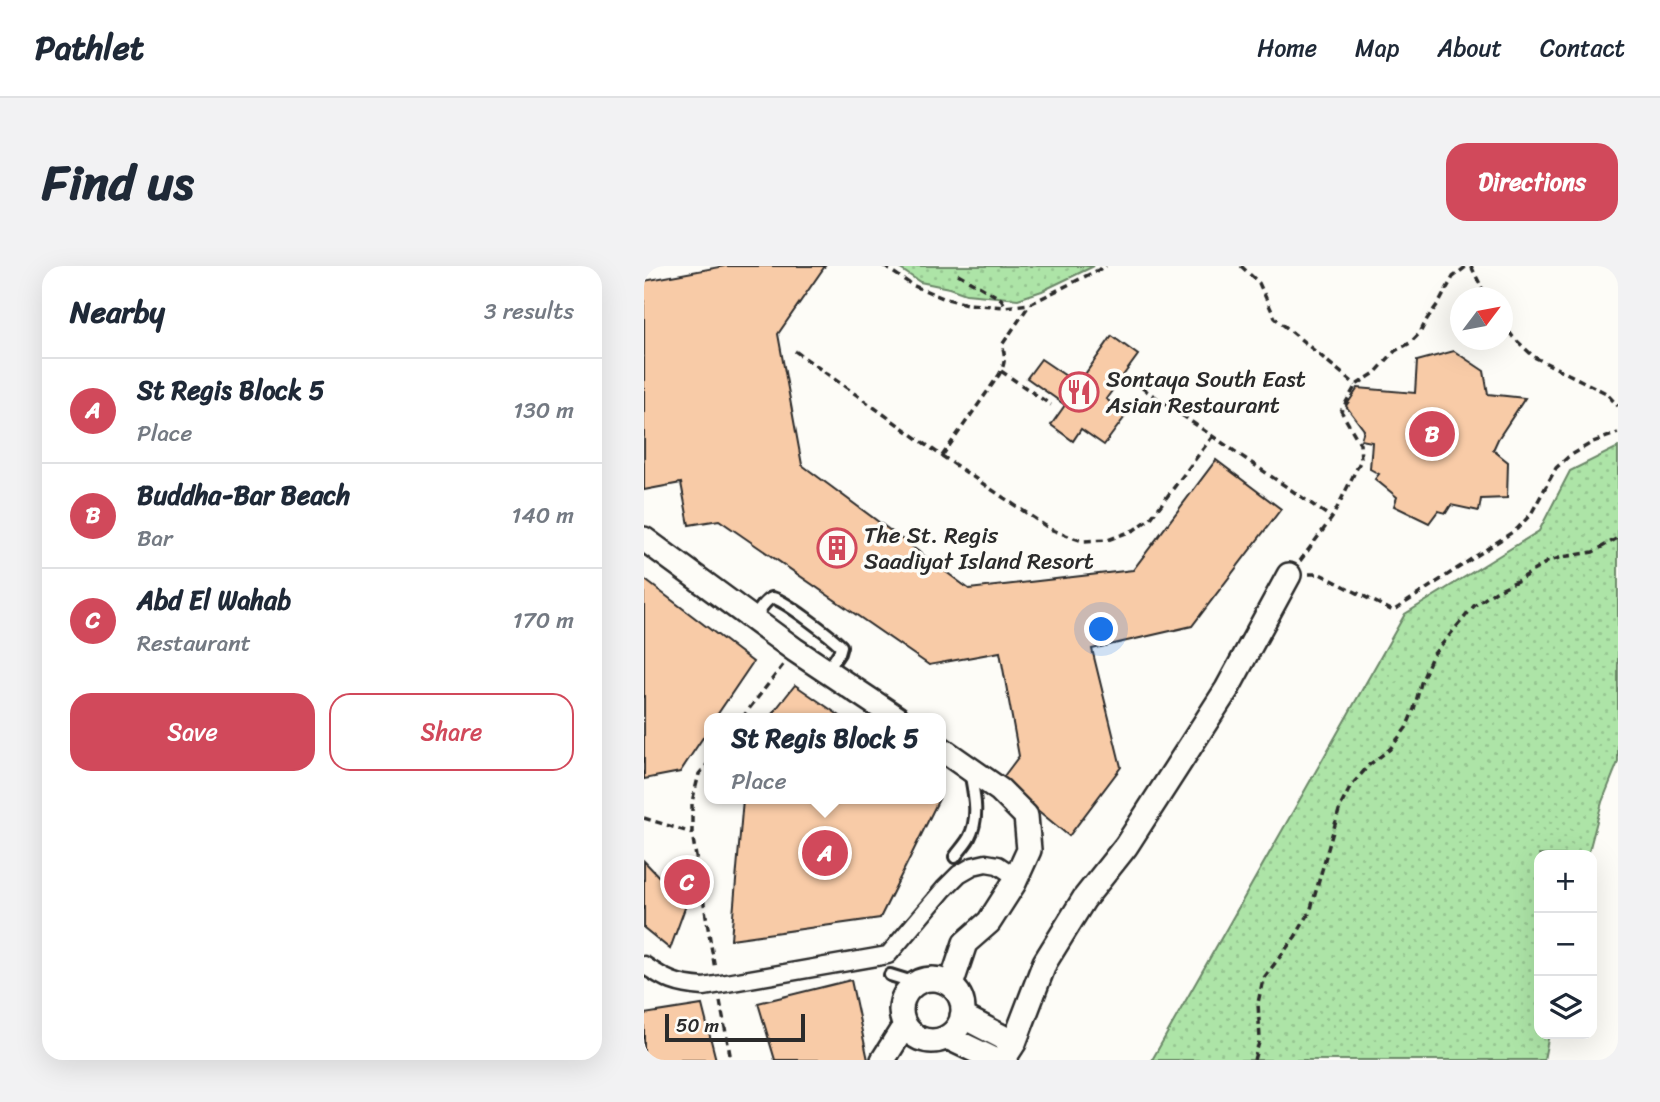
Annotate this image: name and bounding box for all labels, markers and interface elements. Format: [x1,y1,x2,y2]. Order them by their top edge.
text: Pathlet [35,19,144,77]
text: Home [1257,27,1317,69]
text: Map [1355,27,1399,69]
text: About [1437,27,1502,69]
text: Contact [1540,27,1625,69]
text: Find us [42,139,194,226]
button: Directions [1446,143,1618,221]
text: Nearby [70,285,165,339]
north arrow [1450,287,1513,350]
text: 3 results [484,291,574,332]
place label: Sontaya South East Asian Restaurant [1105,359,1306,426]
text: St Regis Block 5 [137,367,325,413]
restaurant icon: Sontaya South East Asian Restaurant [1058,371,1100,413]
text: A [85,390,101,431]
text: 130 m [513,390,574,431]
pin: B [1409,408,1455,460]
text: Place [137,413,192,454]
text: Buddha-Bar Beach [137,472,350,518]
text: B [86,495,100,536]
text: 140 m [512,495,574,536]
place label: The St. Regis Saadiyat Island Resort [864,515,1094,582]
text: Bar [137,518,173,559]
building icon: The St. Regis Saadiyat Island Resort [816,527,858,569]
text: Abd El Wahab [137,577,291,623]
text: C [86,600,100,641]
text: 170 m [513,600,574,641]
your location [1084,612,1118,646]
text: Restaurant [137,623,251,664]
button: Save [70,693,315,771]
button: Share [329,693,574,771]
popup [704,713,946,804]
text: St Regis Block 5 [731,715,919,761]
text: Place [731,761,787,802]
pin: A [802,827,848,879]
map controls [1534,850,1597,1039]
button: + [1534,850,1597,913]
pin: C [664,856,710,908]
button: − [1534,913,1597,976]
button: layers [1534,976,1597,1039]
text: 50 m [676,1009,719,1042]
scale bar [665,1011,805,1043]

